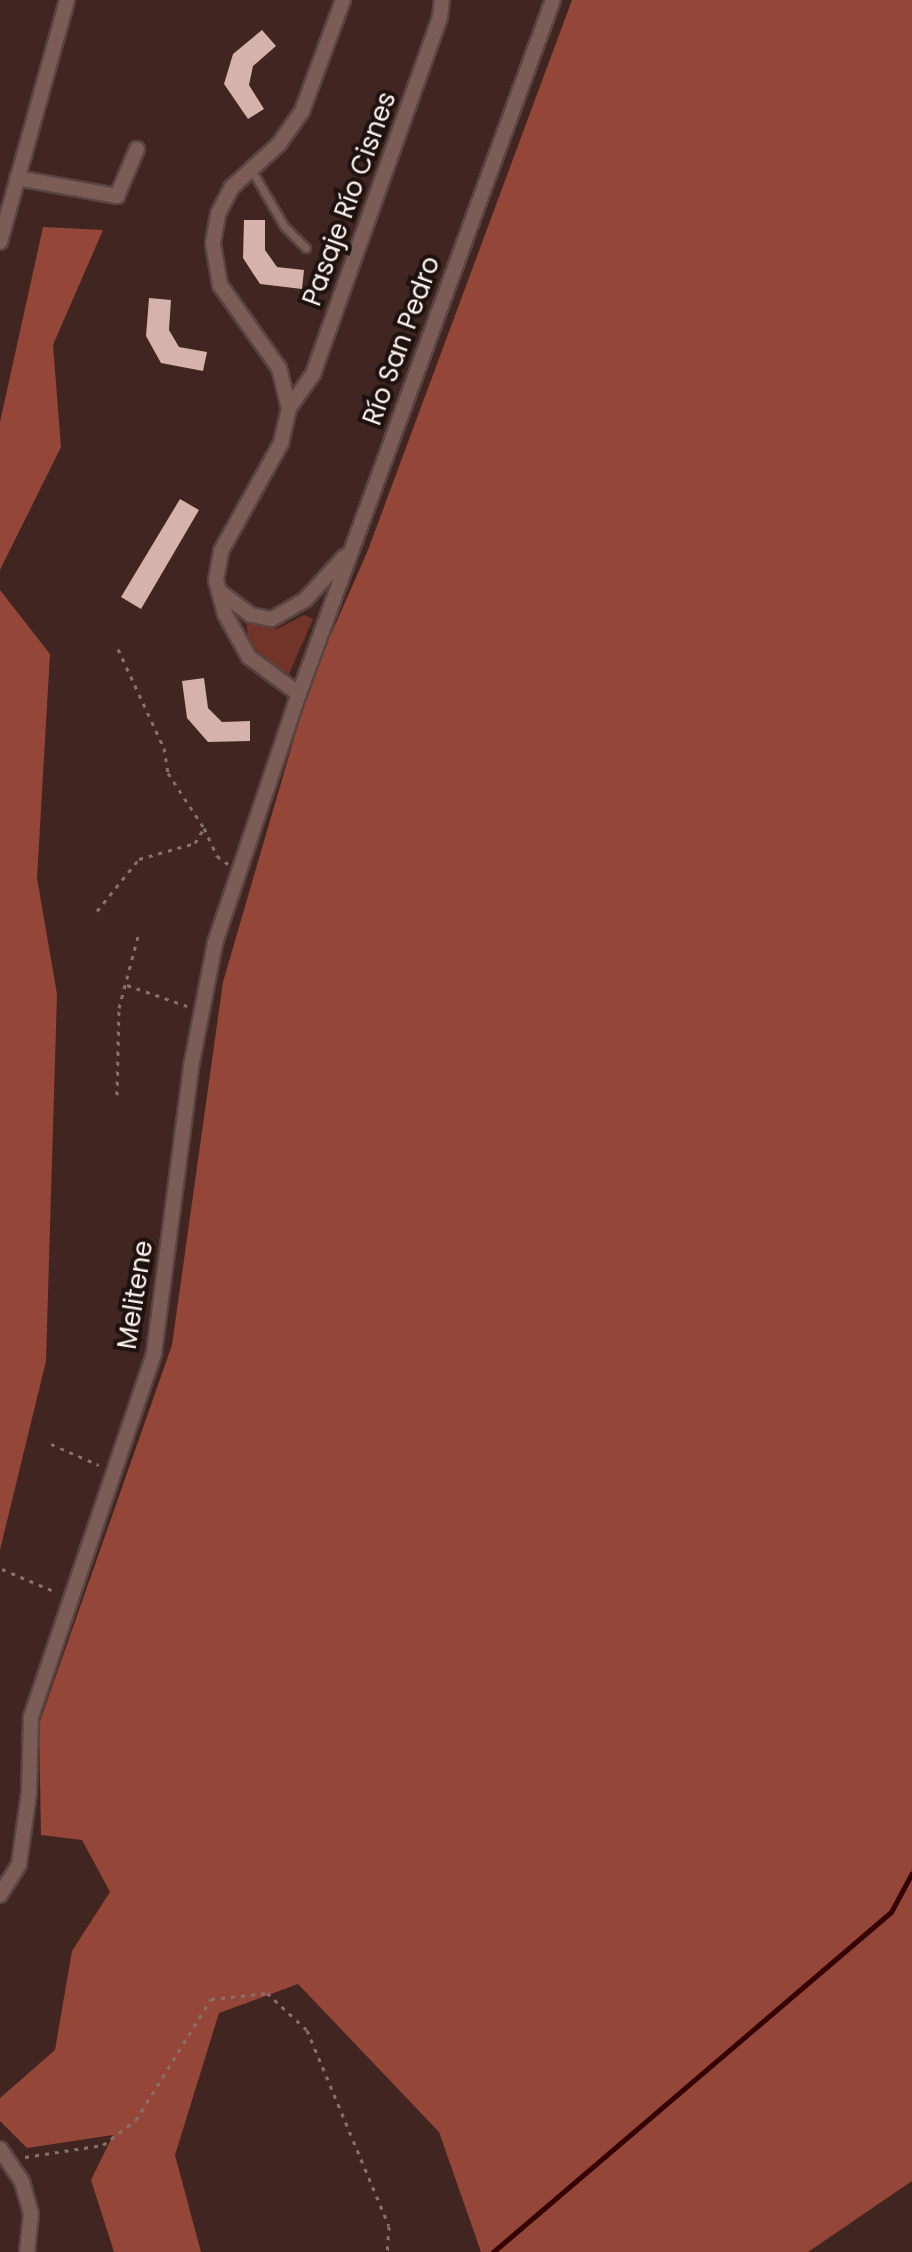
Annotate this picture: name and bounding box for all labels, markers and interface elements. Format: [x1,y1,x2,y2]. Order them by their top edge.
street label: Pasaje Río Cisnes [297,88,403,310]
street label: Río San Pedro [357,252,447,430]
street label: Melitene [112,1238,160,1352]

